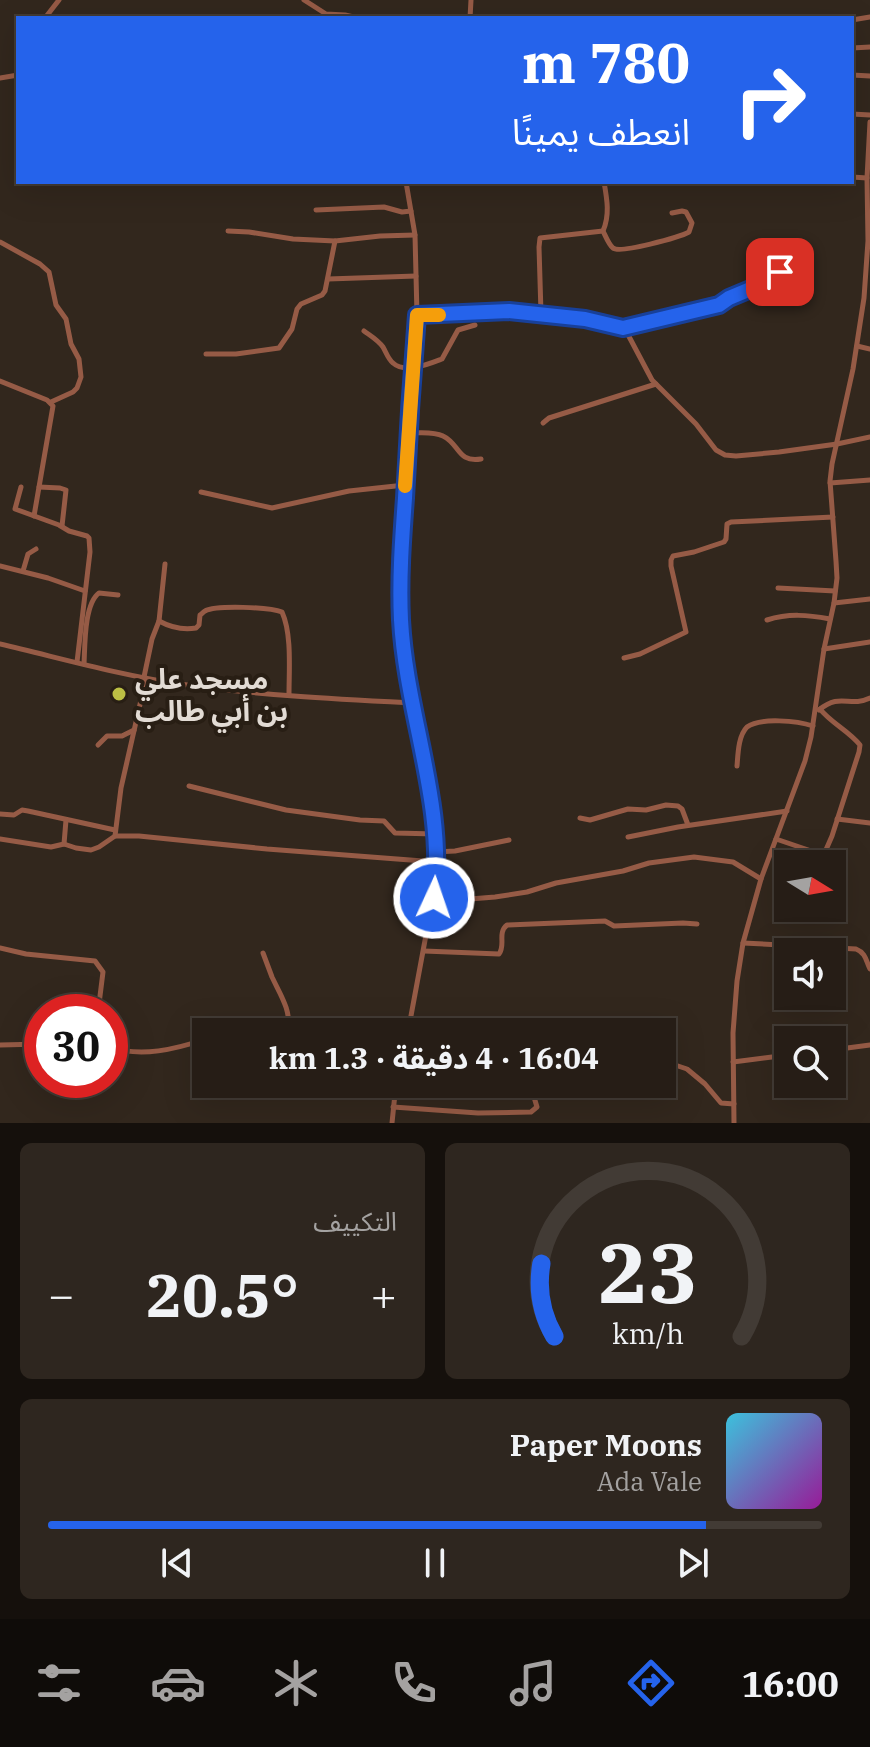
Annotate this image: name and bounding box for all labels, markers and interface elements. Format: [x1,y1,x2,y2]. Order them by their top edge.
text: 780 m [522,26,690,98]
icon: right [718,48,822,152]
text: انعطف يمينًا [512,108,690,155]
pin [746,238,814,306]
icon: arrive [758,250,802,294]
place label: مسجد علي بن أبي طالب [135,660,288,733]
marker: مسجد علي بن أبي طالب [110,685,128,703]
north arrow [774,850,846,922]
map controls [774,850,846,1098]
position arrow [392,856,476,940]
button: sound [774,938,846,1010]
speed limit sign: 30 [24,994,128,1098]
button: search [774,1026,846,1098]
text: 16:04 · 4 دقيقة · 1.3 km [269,1038,599,1077]
text: التكييف [313,1204,397,1238]
text: 23 [598,1218,697,1326]
text: 20.5° [146,1255,299,1334]
text: − [48,1266,74,1323]
text: + [371,1266,397,1323]
text: km/h [611,1315,684,1352]
text: Paper Moons [510,1425,702,1464]
text: Ada Vale [597,1464,702,1498]
icon: previous [155,1541,199,1585]
icon: pause [413,1541,457,1585]
icon: next [671,1541,715,1585]
icon: filters [31,1655,87,1711]
icon: car [150,1655,206,1711]
icon: climate [268,1655,324,1711]
icon: phone [386,1655,442,1711]
icon: music [505,1655,561,1711]
icon: directions [623,1655,679,1711]
text: 16:00 [742,1660,839,1707]

